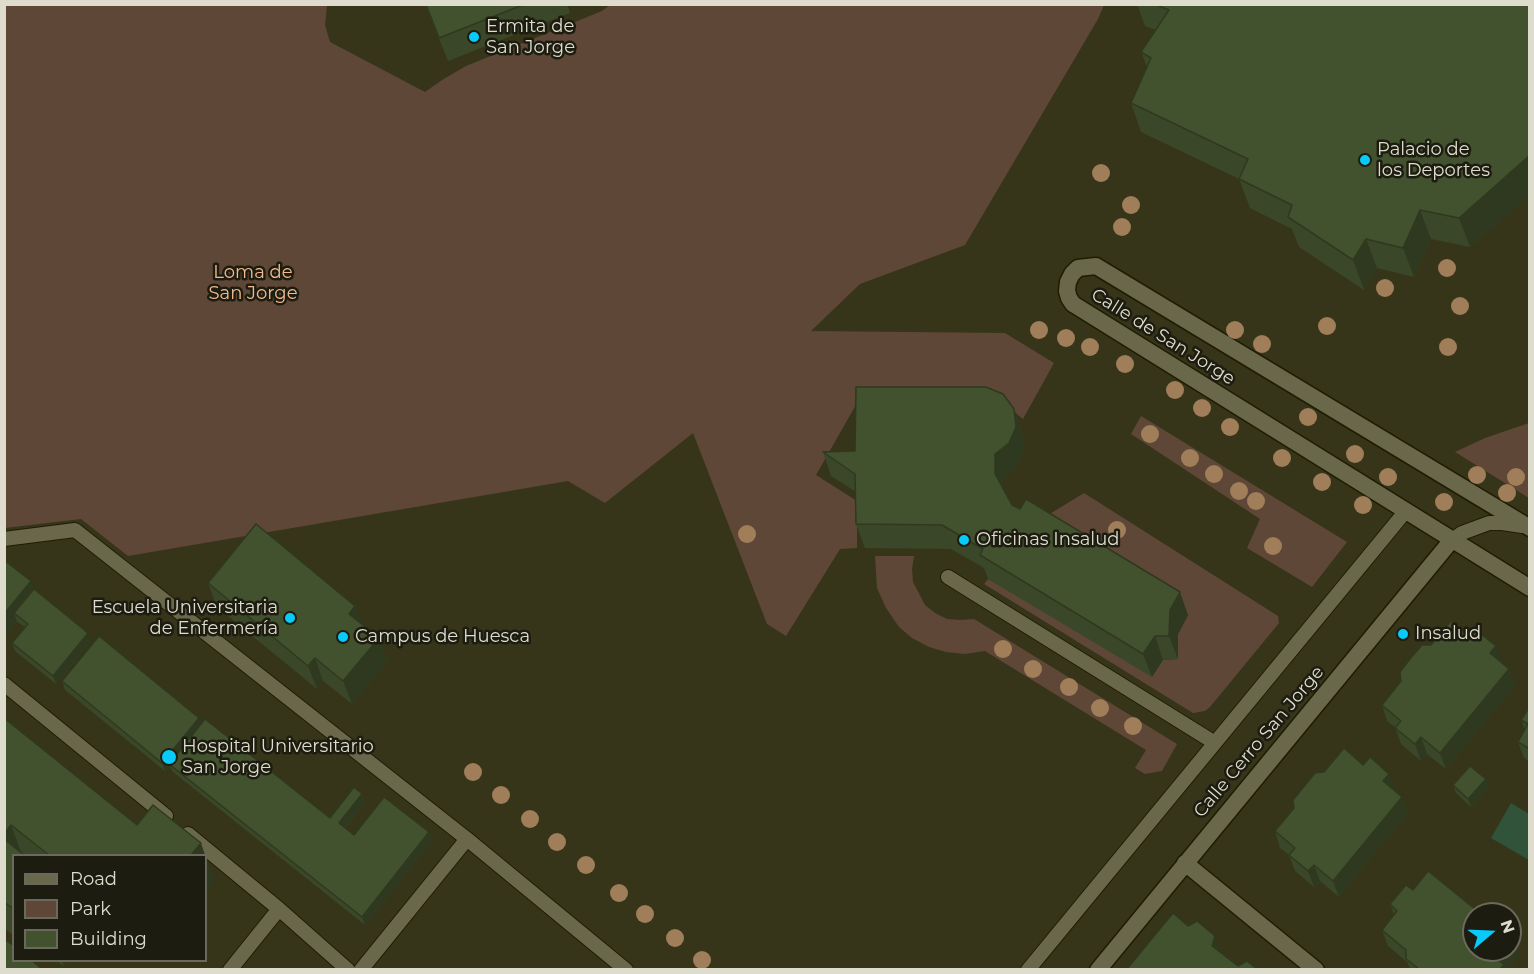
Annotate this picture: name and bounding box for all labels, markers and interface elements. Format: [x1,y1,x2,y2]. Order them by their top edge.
place label: Ermita de San Jorge [486,16,575,58]
marker: Ermita de San Jorge [467,30,481,44]
place label: Palacio de los Deportes [1377,139,1490,182]
marker: Palacio de los Deportes [1358,153,1372,167]
park label: Loma de San Jorge [208,262,298,304]
street label: Calle de San Jorge [1087,284,1239,390]
place label: Oficinas Insalud [976,529,1119,551]
marker: Oficinas Insalud [957,533,971,547]
place label: Escuela Universitaria de Enfermería [92,597,278,640]
marker: Escuela Universitaria de Enfermería [283,611,297,625]
place label: Insalud [1415,623,1481,645]
place label: Campus de Huesca [355,626,530,648]
marker: Insalud [1396,627,1410,641]
marker: Campus de Huesca [336,630,350,644]
street label: Calle Cerro San Jorge [1189,662,1329,822]
place label: Hospital Universitario San Jorge [182,736,374,778]
marker: Hospital Universitario San Jorge [160,748,178,766]
legend [12,854,207,962]
text: Road [70,868,117,890]
text: Park [70,898,111,920]
north arrow [1462,902,1522,962]
text: N [1497,917,1519,936]
text: Building [70,928,147,950]

